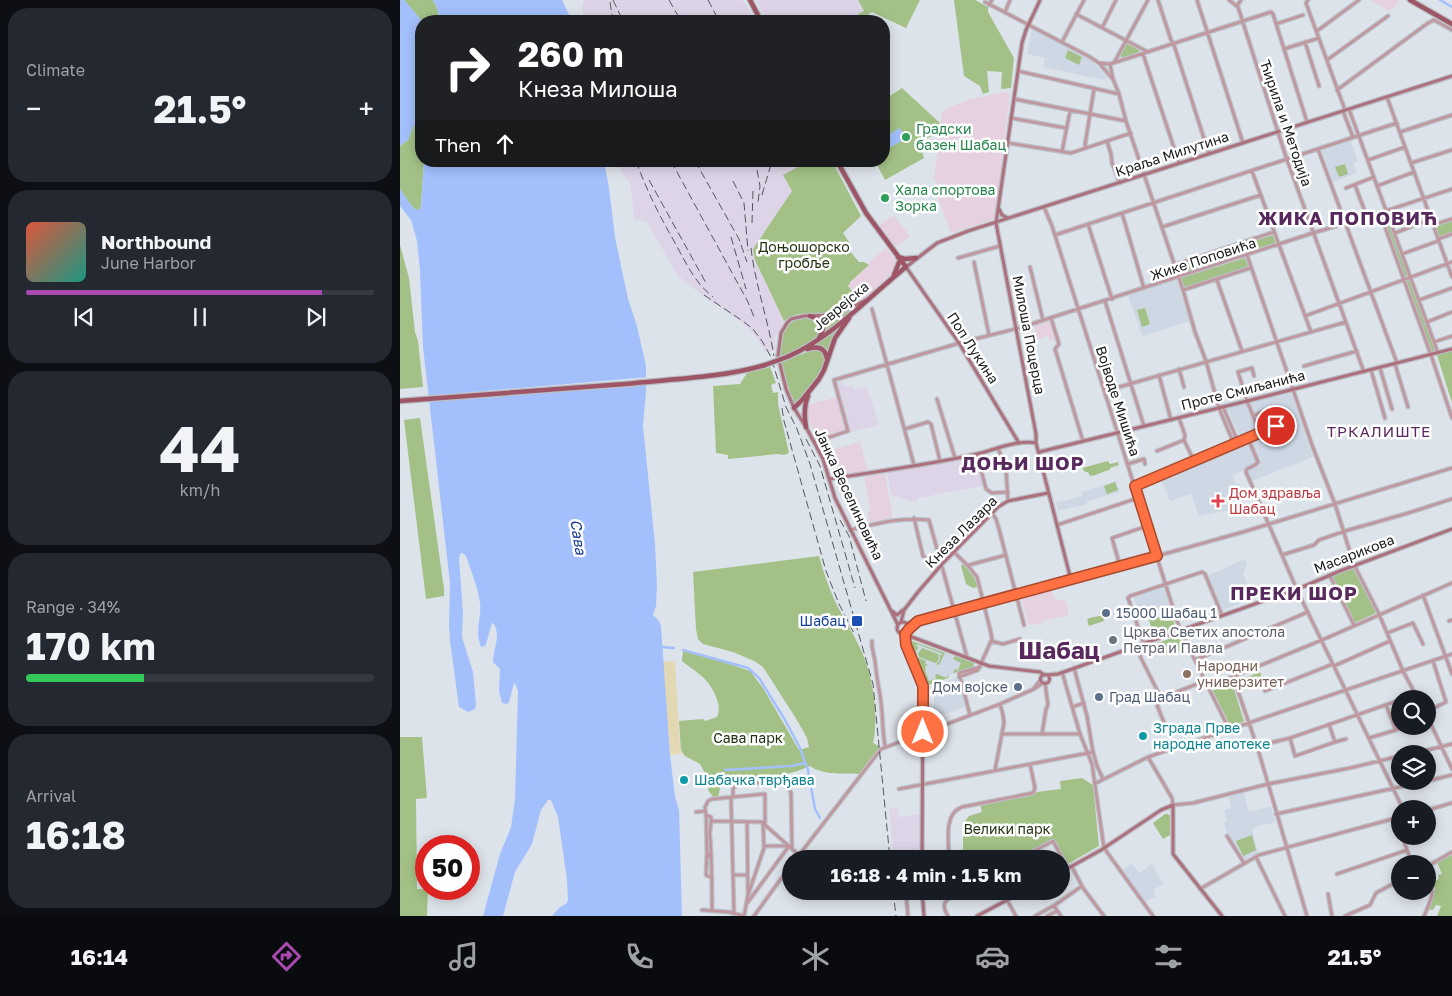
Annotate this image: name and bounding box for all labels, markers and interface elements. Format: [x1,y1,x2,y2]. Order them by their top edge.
text: 260 m [518,33,624,75]
icon: right [435,35,500,100]
street label: Ћирила и Методија [1257,57,1316,188]
text: Climate [26,60,85,80]
text: Кнеза Милоша [518,75,678,102]
text: 21.5° [154,86,246,131]
text: − [26,92,41,125]
text: + [359,92,374,125]
place label: Градски базен Шабац [916,120,1006,153]
street label: Краља Милутина [1113,127,1231,180]
icon: ahead [491,130,519,158]
marker: Градски базен Шабац [900,131,912,143]
text: Then [435,133,481,156]
place label: Хала спортова Зорка [895,181,995,214]
marker: Хала спортова Зорка [879,192,891,204]
district label: ЖИКА ПОПОВИЋ [1258,206,1438,229]
text: Northbound [101,230,211,253]
street label: Жике Поповића [1148,233,1258,284]
park label: Доњошорско гробље [758,238,850,271]
text: June Harbor [101,253,196,273]
street label: Милоша Поцерца [1010,274,1049,396]
street label: Јеврејска [809,277,872,334]
icon: previous [70,303,98,331]
icon: pause [186,303,214,331]
icon: next [302,303,330,331]
street label: Поп Лукина [944,309,1003,387]
street label: Војводе Мишића [1093,344,1144,458]
street label: Проте Смиљанића [1179,366,1307,413]
pin [1255,405,1297,447]
text: 44 [159,408,241,486]
icon: arrive [1262,412,1290,440]
district label: ТРКАЛИШТЕ [1327,422,1431,440]
street label: Јанка Веселиновића [811,425,887,562]
district label: ДОЊИ ШОР [962,451,1084,474]
text: km/h [180,480,220,500]
place label: Дом здравља Шабац [1229,484,1321,517]
street label: Кнеза Лазара [921,492,1000,571]
marker: Дом здравља Шабац [1211,494,1225,508]
water label: Сава [567,518,591,556]
street label: Масарикова [1311,530,1396,577]
district label: ПРЕКИ ШОР [1230,581,1358,604]
text: Range · 34% [26,597,120,617]
place label: 15000 Шабац 1 [1116,604,1217,621]
marker: 15000 Шабац 1 [1100,607,1112,619]
place label: Шабац [800,612,846,629]
marker: Шабац [850,614,864,628]
text: 170 km [26,623,156,668]
place label: Црква Светих апостола Петра и Павла [1123,623,1285,656]
marker: Црква Светих апостола Петра и Павла [1107,634,1119,646]
district label: Шабац [1018,635,1100,664]
place label: Народни универзитет [1197,657,1284,690]
marker: Народни универзитет [1181,668,1193,680]
place label: Дом војске [932,678,1008,695]
marker: Дом војске [1012,681,1024,693]
place label: Град Шабац [1109,688,1191,705]
map controls [1391,690,1436,900]
button: search [1391,690,1436,735]
marker: Град Шабац [1093,691,1105,703]
position arrow [896,705,948,757]
place label: Зграда Прве народне апотеке [1153,719,1270,752]
park label: Сава парк [713,729,783,746]
marker: Зграда Прве народне апотеке [1137,730,1149,742]
button: layers [1391,745,1436,790]
place label: Шабачка тврђава [694,771,815,788]
marker: Шабачка тврђава [678,774,690,786]
text: Arrival [26,786,76,806]
button: + [1391,800,1436,845]
text: 16:18 [26,812,126,857]
park label: Велики парк [963,820,1051,837]
speed limit sign: 50 [415,835,480,900]
button: − [1391,855,1436,900]
text: 16:18 · 4 min · 1.5 km [831,863,1021,886]
icon: directions [269,939,304,974]
icon: music [446,939,481,974]
icon: phone [622,939,657,974]
icon: climate [798,939,833,974]
icon: car [975,939,1010,974]
icon: filters [1151,939,1186,974]
text: 16:14 [71,943,128,970]
text: 21.5° [1328,943,1381,970]

